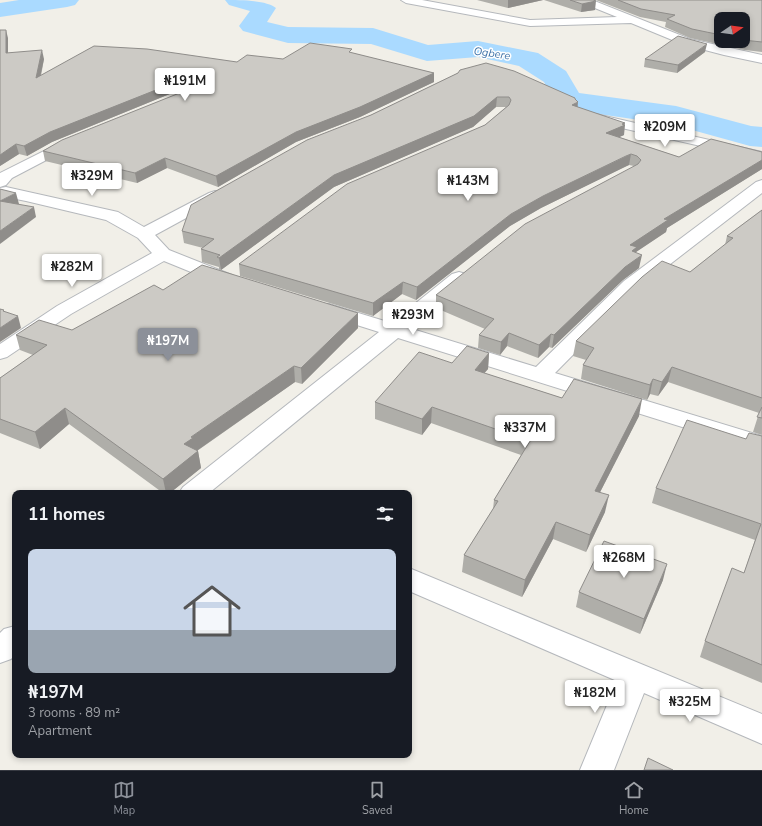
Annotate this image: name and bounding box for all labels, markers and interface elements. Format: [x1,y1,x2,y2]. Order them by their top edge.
north arrow [714,12,750,48]
map controls [714,12,750,48]
water label: Ogbere [473,44,511,64]
pin: ₦191M [157,68,213,102]
text: ₦191M [164,72,206,90]
pin: ₦209M [637,114,693,148]
text: ₦209M [644,118,686,136]
pin: ₦329M [64,163,120,197]
text: ₦329M [71,167,113,185]
pin: ₦143M [440,168,496,202]
text: ₦143M [447,172,489,190]
pin: ₦282M [44,254,100,288]
text: ₦282M [51,258,93,276]
pin: ₦293M [385,302,441,336]
text: ₦293M [392,306,434,324]
pin: ₦197M [140,328,196,362]
text: ₦197M [147,332,189,350]
pin: ₦337M [497,415,553,449]
text: ₦337M [504,419,546,437]
text: 11 homes [28,503,105,526]
icon: filters [374,503,396,525]
pin: ₦268M [596,545,652,579]
text: ₦268M [603,549,645,567]
icon: home [176,575,248,647]
pin: ₦182M [567,680,623,714]
text: ₦197M [28,681,84,704]
text: ₦182M [574,684,616,702]
pin: ₦325M [662,689,718,723]
text: ₦325M [669,693,711,711]
text: 3 rooms · 89 m² [28,704,120,722]
text: Apartment [28,722,91,740]
tab: Map [113,779,135,818]
tab: Saved [362,779,392,818]
tab: Home [619,779,649,818]

